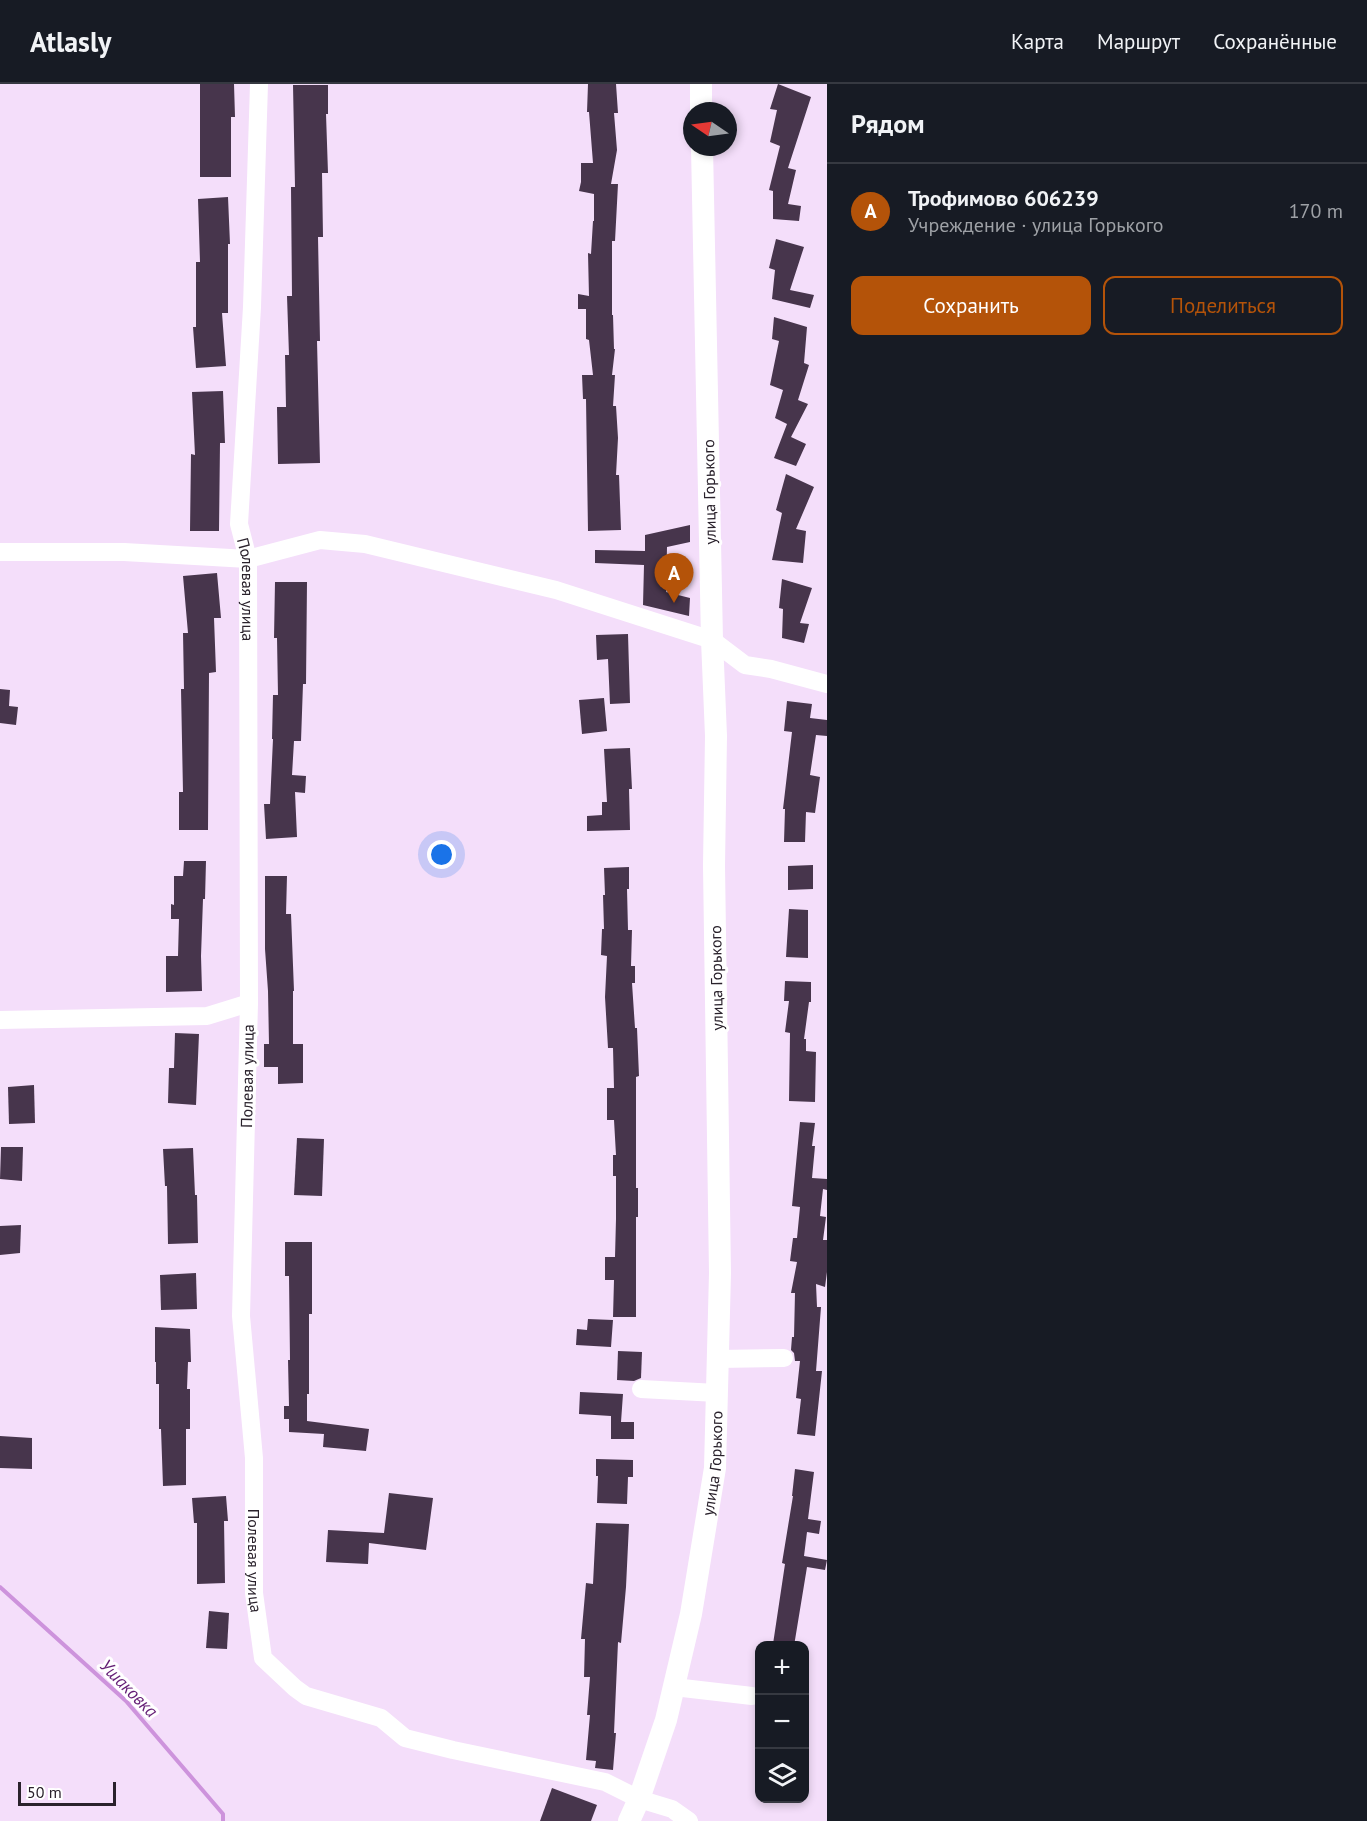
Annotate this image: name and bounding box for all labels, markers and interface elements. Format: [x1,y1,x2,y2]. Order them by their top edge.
text: Atlasly [30,23,112,60]
text: Карта [1011,28,1064,55]
text: Маршрут [1097,28,1180,55]
text: Сохранённые [1213,28,1337,55]
north arrow [683,102,737,156]
text: Рядом [851,107,925,140]
text: Трофимово 606239 [908,184,1099,212]
text: A [864,198,877,224]
text: 170 m [1289,198,1343,224]
text: Учреждение · улица Горького [908,212,1163,238]
button: Сохранить [851,276,1091,335]
button: Поделиться [1103,276,1343,335]
street label: улица Горького [698,439,720,545]
street label: Полевая улица [233,536,258,641]
pin: A [654,554,694,603]
your location [427,840,456,869]
street label: улица Горького [705,925,727,1031]
street label: Полевая улица [236,1024,258,1128]
street label: улица Горького [697,1411,726,1517]
street label: Полевая улица [244,1509,267,1614]
map controls [755,1641,809,1803]
button: + [755,1641,809,1695]
water label: Ушаковка [95,1654,163,1722]
button: − [755,1695,809,1749]
button: layers [755,1749,809,1803]
scale bar [18,1779,116,1806]
text: 50 m [27,1782,62,1802]

